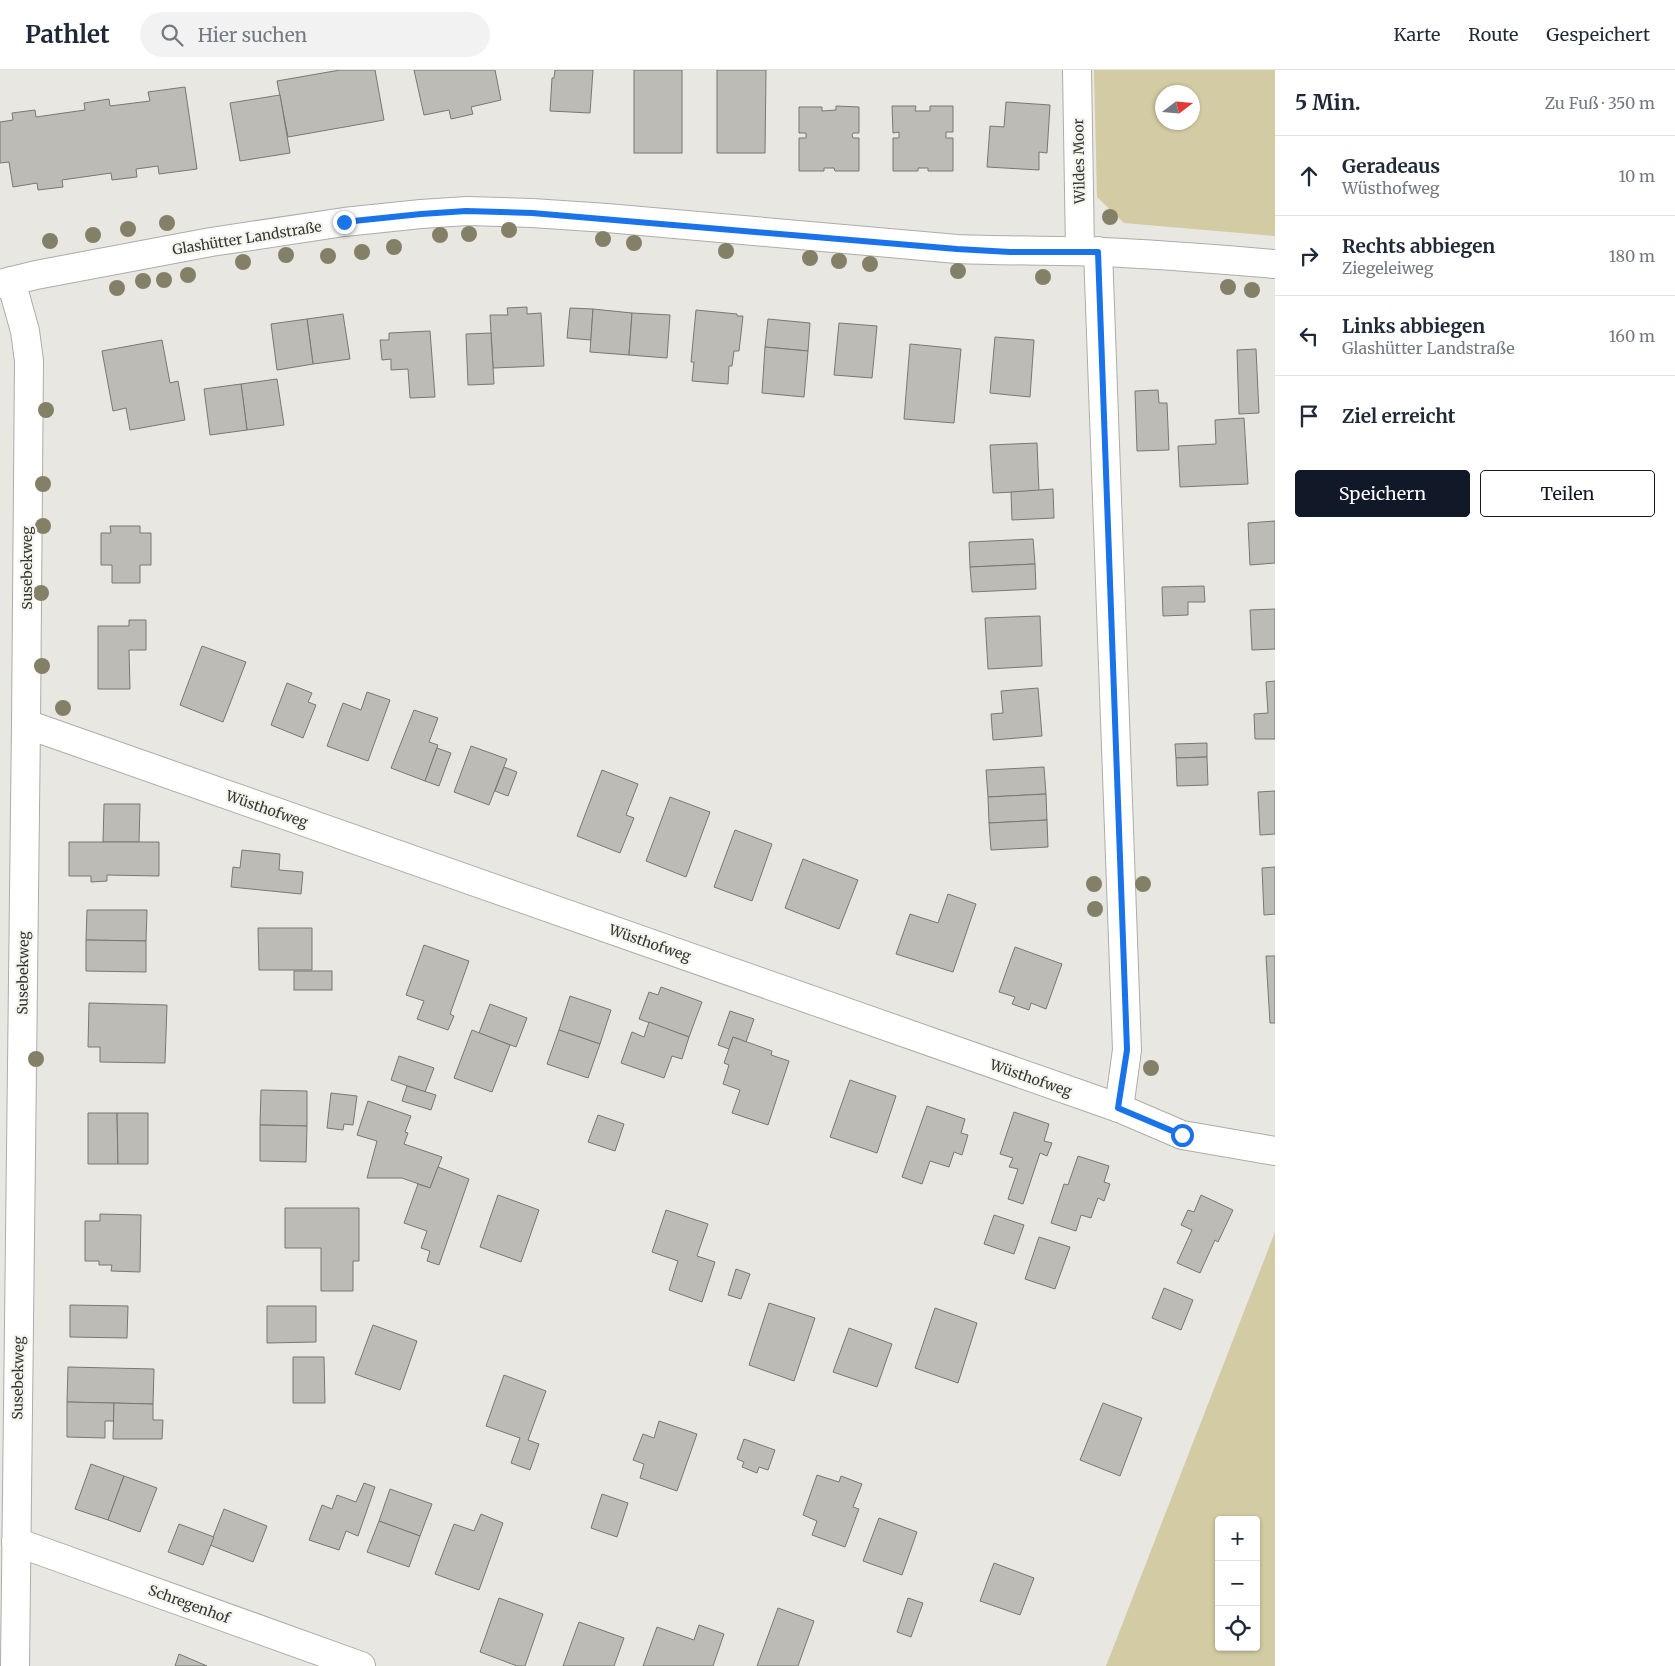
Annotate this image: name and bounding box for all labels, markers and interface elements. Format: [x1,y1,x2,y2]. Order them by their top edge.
search box [140,12,490,57]
text: Pathlet [25,19,110,50]
icon: search [158,21,186,49]
text: Hier suchen [198,23,307,47]
text: Karte [1394,23,1440,46]
text: Route [1468,23,1518,46]
text: Gespeichert [1546,23,1650,46]
north arrow [1155,85,1200,130]
text: 5 Min. [1295,89,1361,116]
text: Zu Fuß · 350 m [1545,93,1655,113]
street label: Wildes Moor [1069,118,1089,205]
text: Geradeaus [1342,154,1440,178]
icon: ahead [1295,162,1323,190]
text: 10 m [1618,166,1655,186]
text: Wüsthofweg [1342,178,1440,198]
route end [333,211,356,234]
street label: Glashütter Landstraße [171,217,323,259]
text: Rechts abbiegen [1342,234,1495,258]
icon: right [1295,242,1323,270]
text: 180 m [1609,246,1655,266]
text: Ziegeleiweg [1342,258,1433,278]
text: Links abbiegen [1342,314,1485,338]
icon: left [1295,322,1323,350]
text: 160 m [1609,326,1655,346]
text: Glashütter Landstraße [1342,338,1515,358]
icon: arrive [1295,402,1323,430]
text: Ziel erreicht [1342,404,1455,428]
button: Speichern [1295,470,1470,517]
button: Teilen [1480,470,1655,517]
street label: Susebekweg [18,526,36,610]
street label: Wüsthofweg [223,786,311,832]
street label: Wüsthofweg [606,920,694,966]
street label: Susebekweg [13,931,33,1015]
street label: Wüsthofweg [987,1055,1075,1101]
route start [1171,1124,1194,1147]
street label: Susebekweg [8,1336,28,1420]
map controls [1215,1516,1260,1651]
button: + [1215,1516,1260,1561]
button: − [1215,1561,1260,1606]
street label: Schregenhof [146,1581,233,1627]
button: locate [1215,1606,1260,1651]

